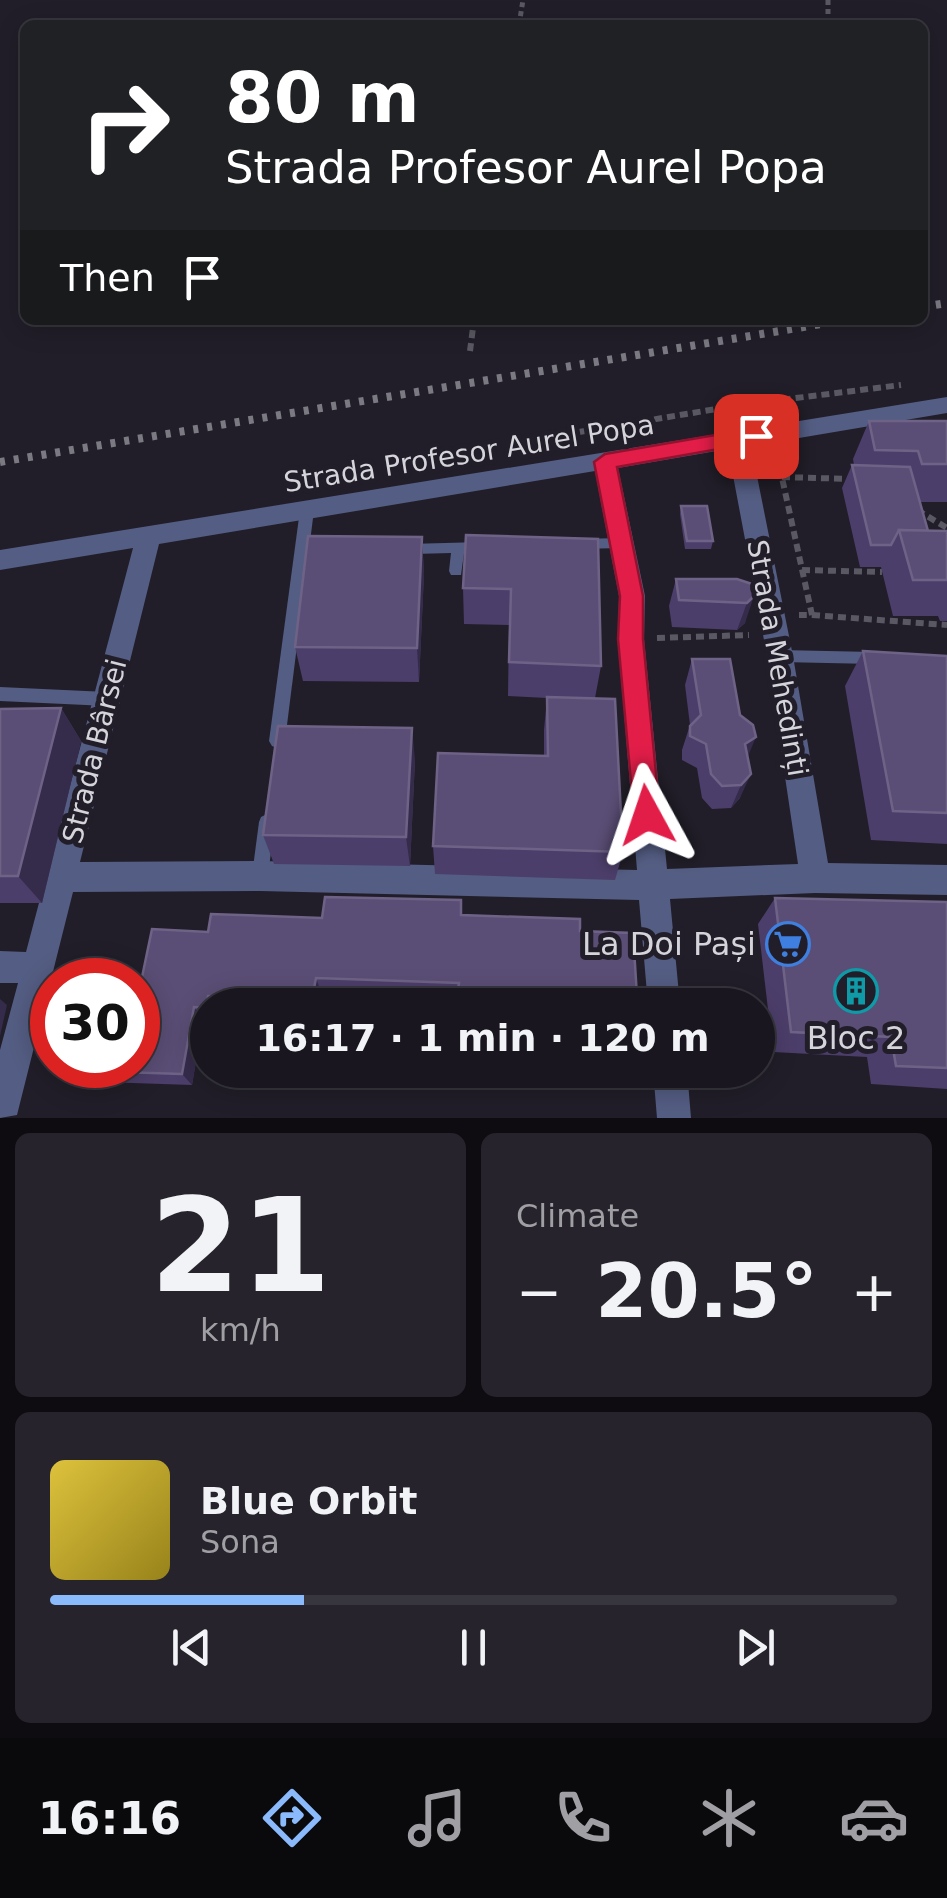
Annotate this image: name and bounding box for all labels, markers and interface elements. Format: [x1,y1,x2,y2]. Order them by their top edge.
text: 80 m [225,57,420,139]
icon: right [60,60,190,190]
text: Strada Profesor Aurel Popa [225,141,827,194]
icon: arrive [175,250,230,305]
text: Then [60,256,155,300]
pin [714,394,799,479]
street label: Strada Profesor Aurel Popa [282,408,657,499]
icon: arrive [729,409,784,464]
street label: Strada Mehedinți [740,537,815,779]
street label: Strada Bârsei [56,656,133,847]
position arrow [595,763,699,867]
supermarket icon: La Doi Pași [765,921,811,967]
place label: La Doi Pași [582,925,756,963]
speed limit sign: 30 [30,958,160,1088]
building icon: Bloc 2 [833,968,879,1014]
text: 16:17 · 1 min · 120 m [255,1016,710,1060]
place label: Bloc 2 [807,1019,905,1057]
text: 21 [150,1170,331,1322]
text: Climate [516,1197,639,1235]
text: 20.5° [595,1247,818,1335]
text: − [516,1260,562,1324]
text: + [851,1260,897,1324]
text: km/h [200,1311,281,1349]
text: Blue Orbit [200,1479,417,1523]
text: Sona [200,1523,280,1561]
icon: previous [164,1620,219,1675]
icon: pause [446,1620,501,1675]
icon: next [728,1620,783,1675]
icon: directions [257,1783,327,1853]
icon: music [402,1783,472,1853]
icon: phone [548,1783,618,1853]
icon: climate [694,1783,764,1853]
icon: car [839,1783,909,1853]
text: 16:16 [38,1792,181,1845]

